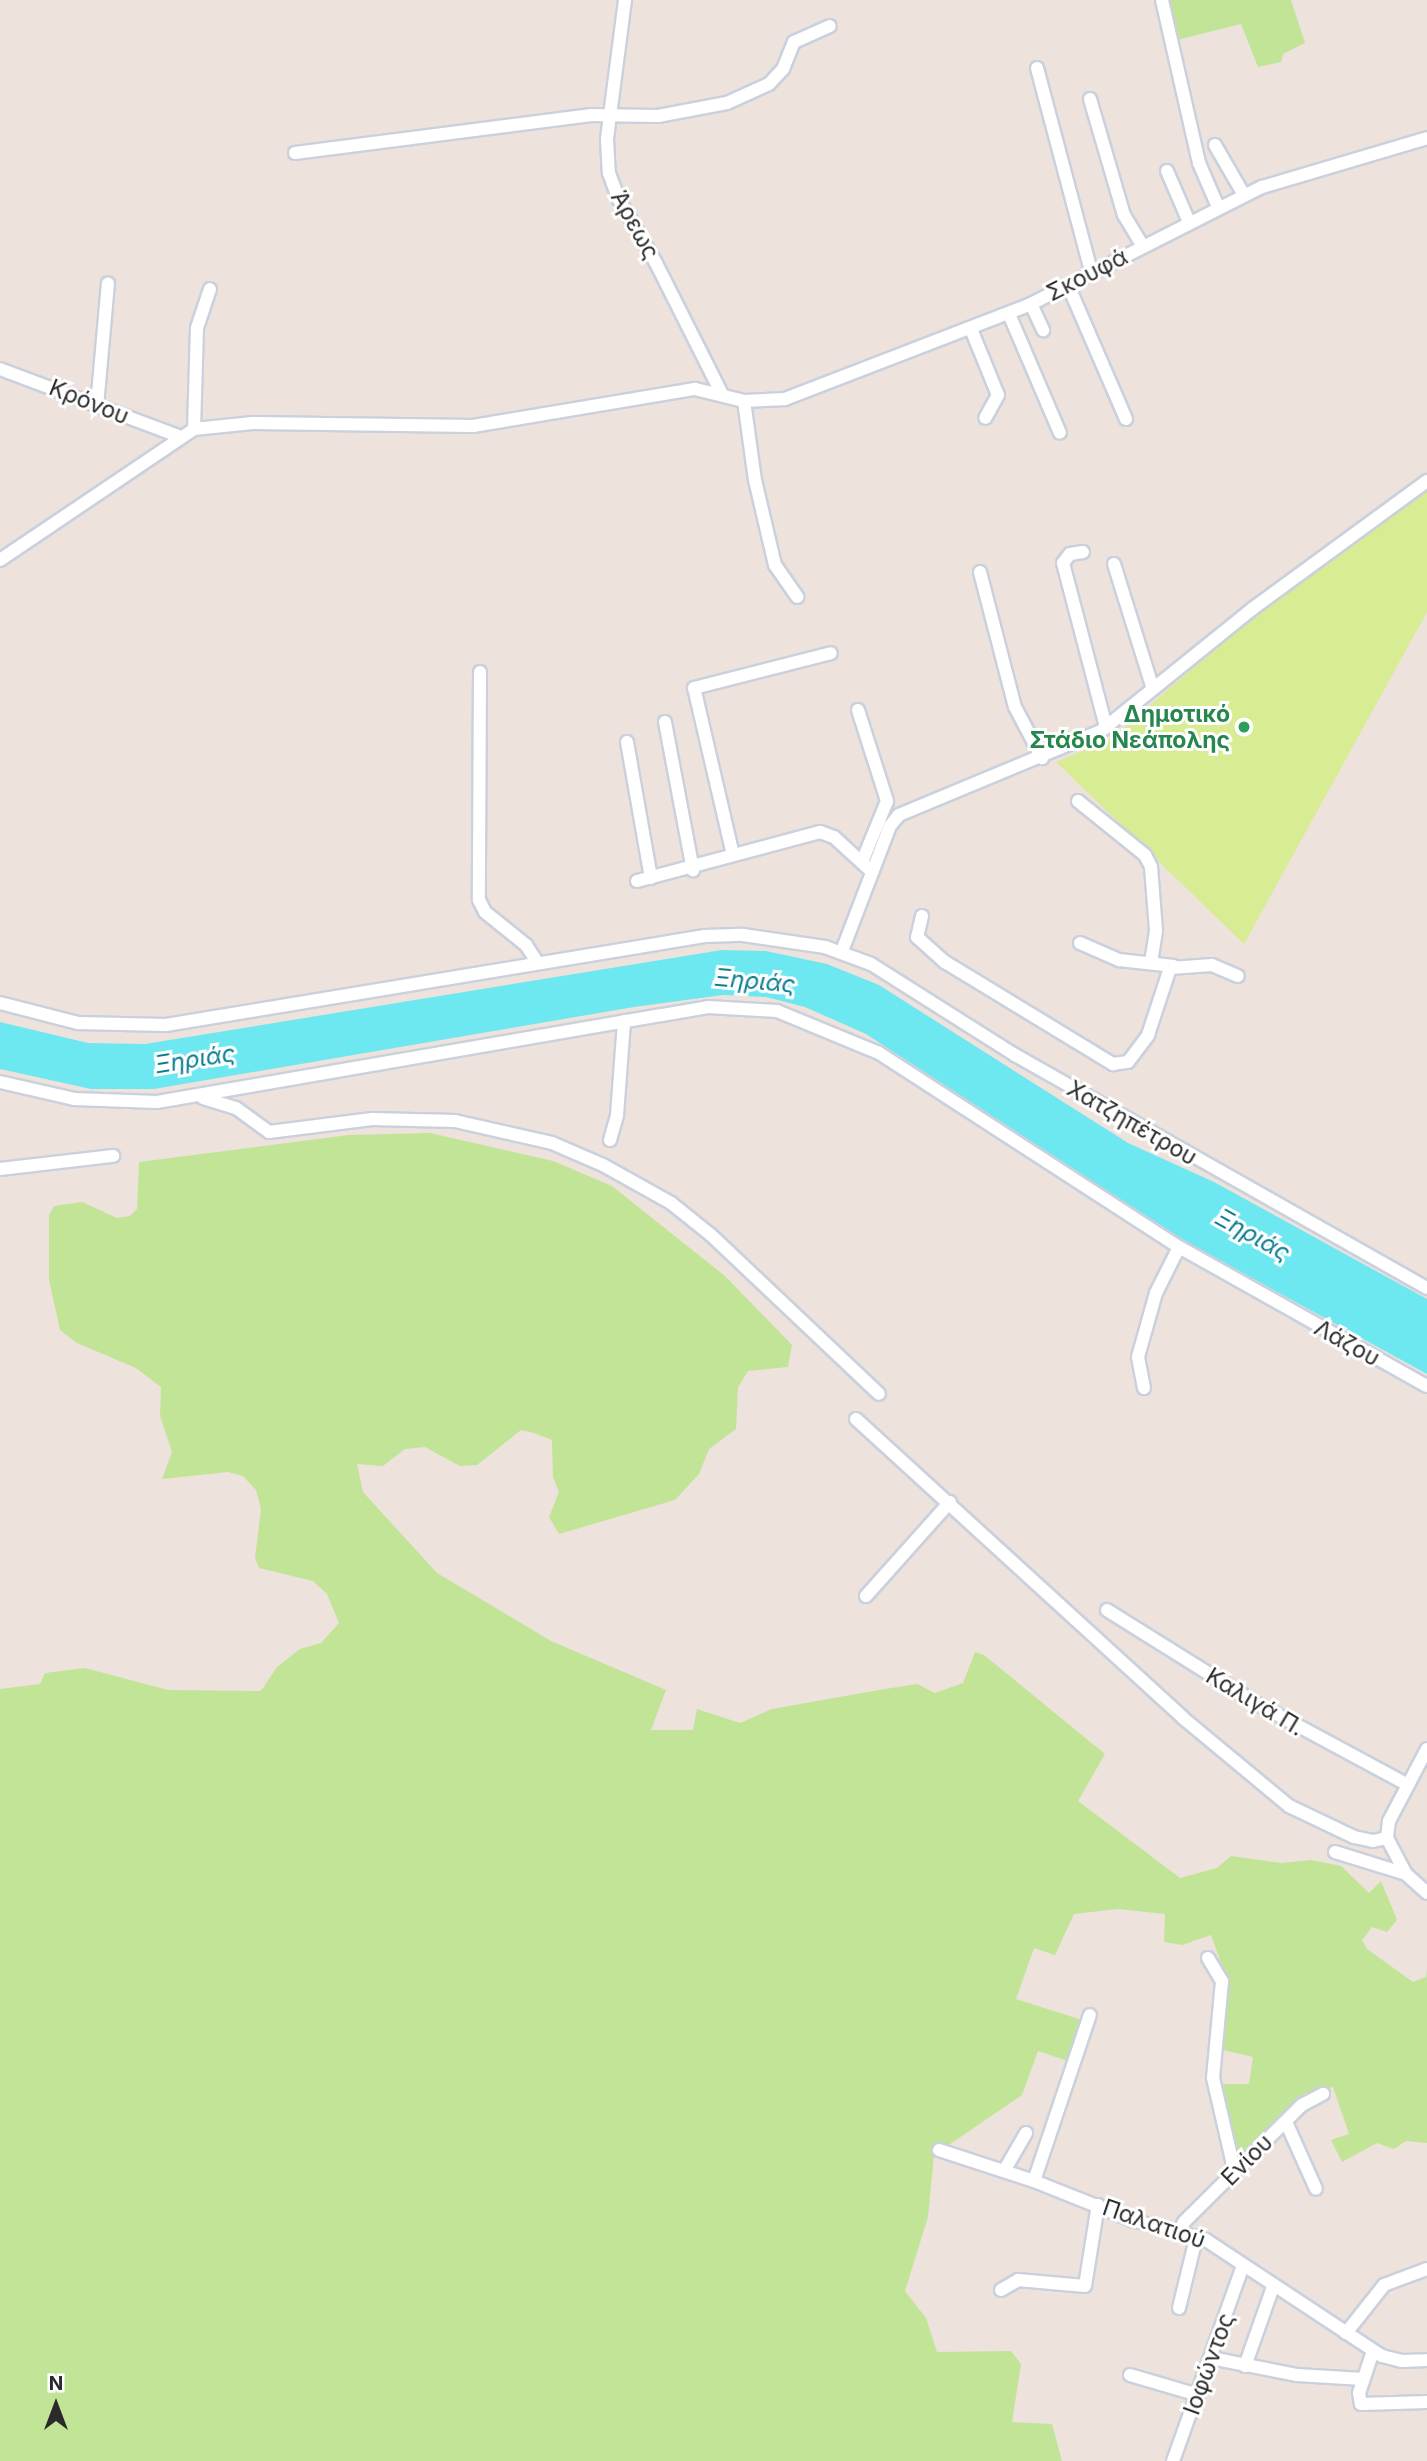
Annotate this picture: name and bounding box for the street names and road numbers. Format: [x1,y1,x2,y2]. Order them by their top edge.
street label: Άρεως [605,186,665,264]
street label: Σκουφά [1042,243,1132,307]
street label: Κρόνου [45,374,133,430]
street label: Χατζηπέτρου [1062,1075,1202,1171]
street label: Λάζου [1310,1314,1384,1372]
street label: Καλιγά Π. [1201,1662,1309,1742]
street label: Ενίου [1216,2129,1278,2191]
street label: Παλατιού [1099,2194,1209,2254]
street label: Ιοφώντος [1178,2309,1240,2419]

